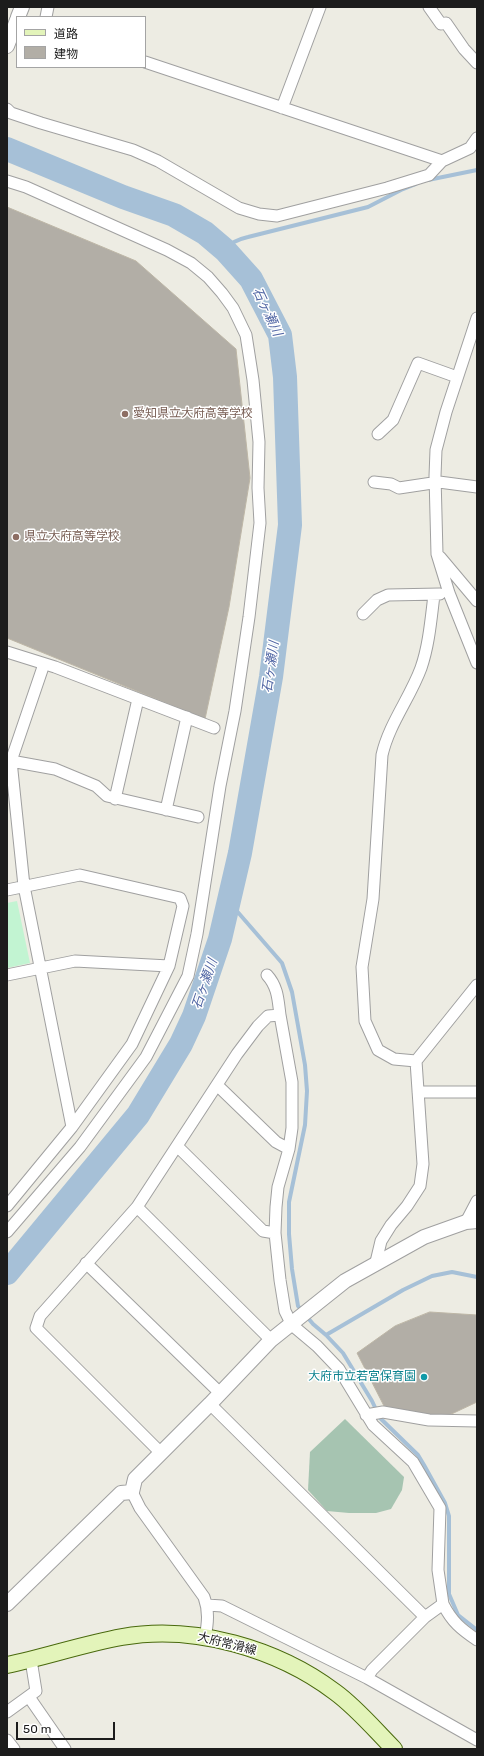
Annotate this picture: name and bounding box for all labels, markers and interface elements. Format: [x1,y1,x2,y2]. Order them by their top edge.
legend [16,16,146,68]
text: 道路 [54,27,78,41]
text: 建物 [54,47,78,61]
water label: 石ヶ瀬川 [249,285,285,339]
place label: 愛知県立大府高等学校 [133,407,253,421]
marker: 愛知県立大府高等学校 [120,409,130,419]
place label: 県立大府高等学校 [24,530,120,544]
marker: 県立大府高等学校 [11,532,21,542]
water label: 石ヶ瀬川 [260,640,282,694]
water label: 石ヶ瀬川 [189,957,221,1011]
place label: 大府市立若宮保育園 [308,1370,416,1384]
marker: 大府市立若宮保育園 [419,1372,429,1382]
street label: 大府常滑線 [196,1630,258,1658]
scale bar [18,1714,117,1740]
text: 50 m [23,1722,51,1736]

